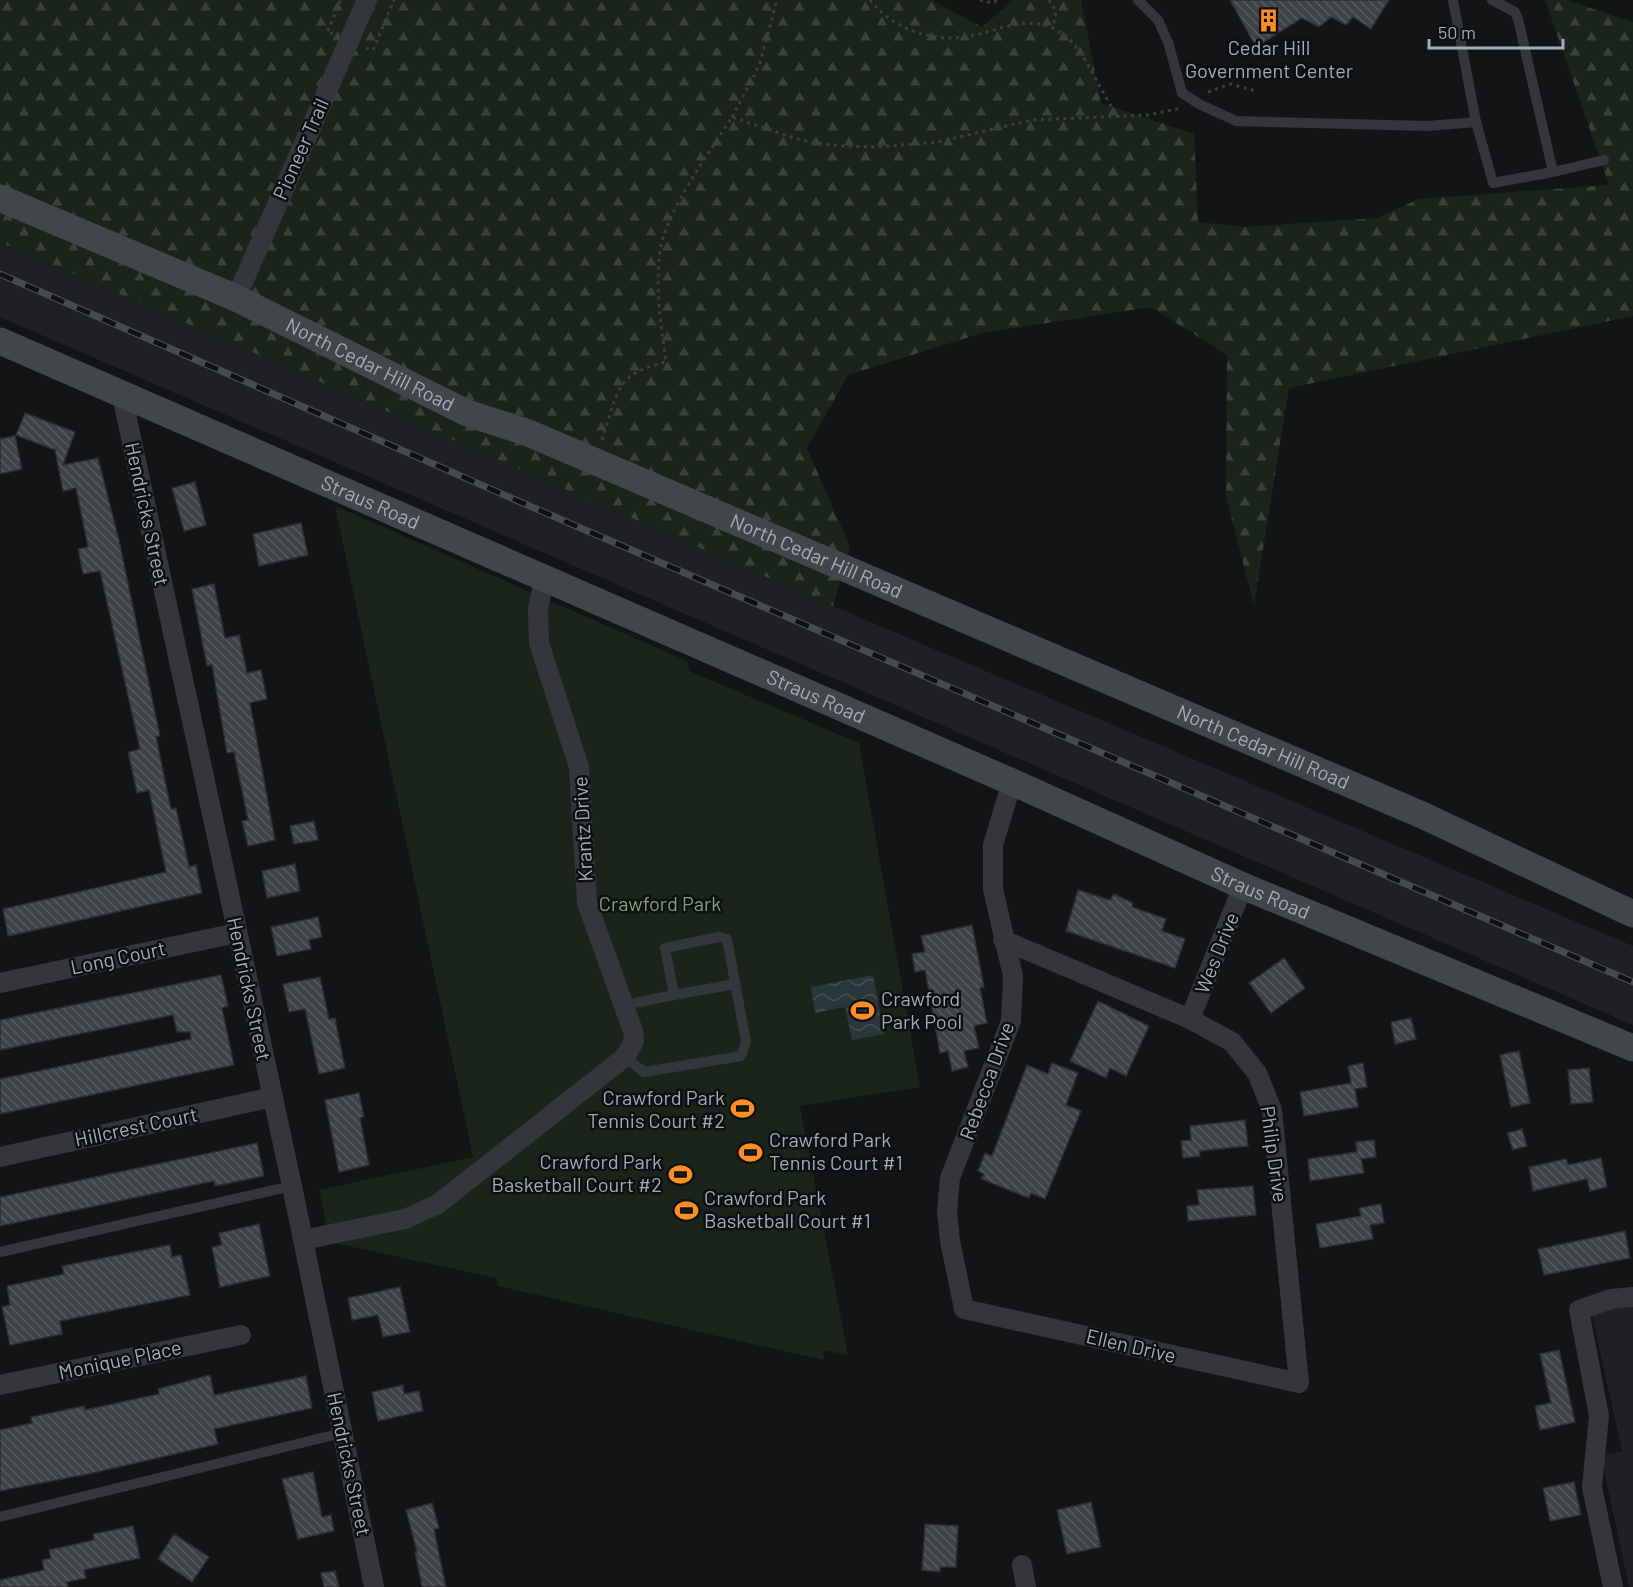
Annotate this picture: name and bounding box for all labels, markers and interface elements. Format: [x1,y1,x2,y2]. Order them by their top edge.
building icon: Cedar Hill Government Center [1256,8,1282,34]
scale bar [1429,12,1562,50]
text: 50 m [1438,21,1476,43]
place label: Cedar Hill Government Center [1185,35,1353,82]
street label: Pioneer Trail [267,94,333,203]
street label: North Cedar Hill Road [282,312,459,416]
street label: Hendricks Street [121,440,175,588]
street label: Straus Road [318,469,424,533]
street label: North Cedar Hill Road [727,508,906,603]
street label: Straus Road [763,664,869,728]
street label: North Cedar Hill Road [1174,699,1353,794]
street label: Krantz Drive [567,776,597,882]
street label: Straus Road [1208,860,1314,924]
park label: Crawford Park [599,891,721,915]
street label: Wes Drive [1189,909,1243,997]
street label: Hendricks Street [223,915,277,1063]
street label: Long Court [68,935,167,979]
place label: Crawford Park Pool [881,986,962,1033]
sports icon: Crawford Park Pool [850,997,876,1023]
street label: Rebecca Drive [954,1018,1019,1143]
place label: Crawford Park Tennis Court #2 [588,1085,725,1132]
sports icon: Crawford Park Tennis Court #2 [730,1096,756,1122]
street label: Hillcrest Court [72,1101,199,1151]
street label: Philip Drive [1256,1104,1294,1204]
place label: Crawford Park Tennis Court #1 [769,1127,903,1174]
sports icon: Crawford Park Tennis Court #1 [738,1139,764,1165]
place label: Crawford Park Basketball Court #2 [491,1149,662,1196]
sports icon: Crawford Park Basketball Court #2 [667,1161,693,1187]
place label: Crawford Park Basketball Court #1 [704,1185,871,1232]
sports icon: Crawford Park Basketball Court #1 [673,1197,699,1223]
street label: Ellen Drive [1084,1323,1178,1367]
street label: Monique Place [56,1334,184,1384]
street label: Hendricks Street [323,1390,377,1538]

